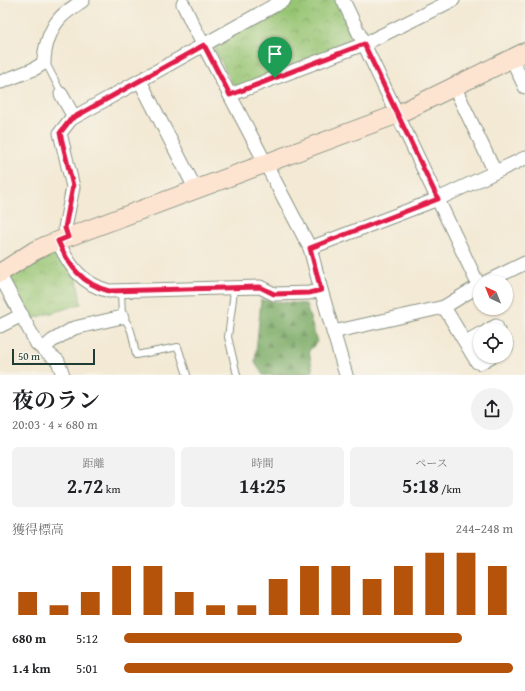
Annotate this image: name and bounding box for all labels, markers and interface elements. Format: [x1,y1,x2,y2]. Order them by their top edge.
pin [258,37,292,78]
icon: arrive [264,43,286,65]
north arrow [473,275,513,315]
map controls [473,275,513,363]
button: locate [473,323,513,363]
scale bar [12,347,95,366]
text: 50 m [18,348,40,364]
text: 夜のラン [12,384,100,416]
button: share [471,388,513,430]
text: 20:03 · 4 × 680 m [12,415,98,434]
text: 距離 [83,455,105,471]
text: 時間 [252,455,274,471]
text: ペース [415,455,448,471]
text: 2.72 [67,471,103,500]
text: 14:25 [239,471,286,500]
text: 5:18 [402,471,439,500]
text: km [103,481,120,497]
text: /km [439,481,461,497]
text: 244–248 m [456,519,513,538]
text: 獲得標高 [12,520,64,539]
text: 680 m [12,629,46,648]
text: 5:12 [76,629,98,648]
text: 1.4 km [12,659,51,678]
text: 5:01 [76,659,98,678]

